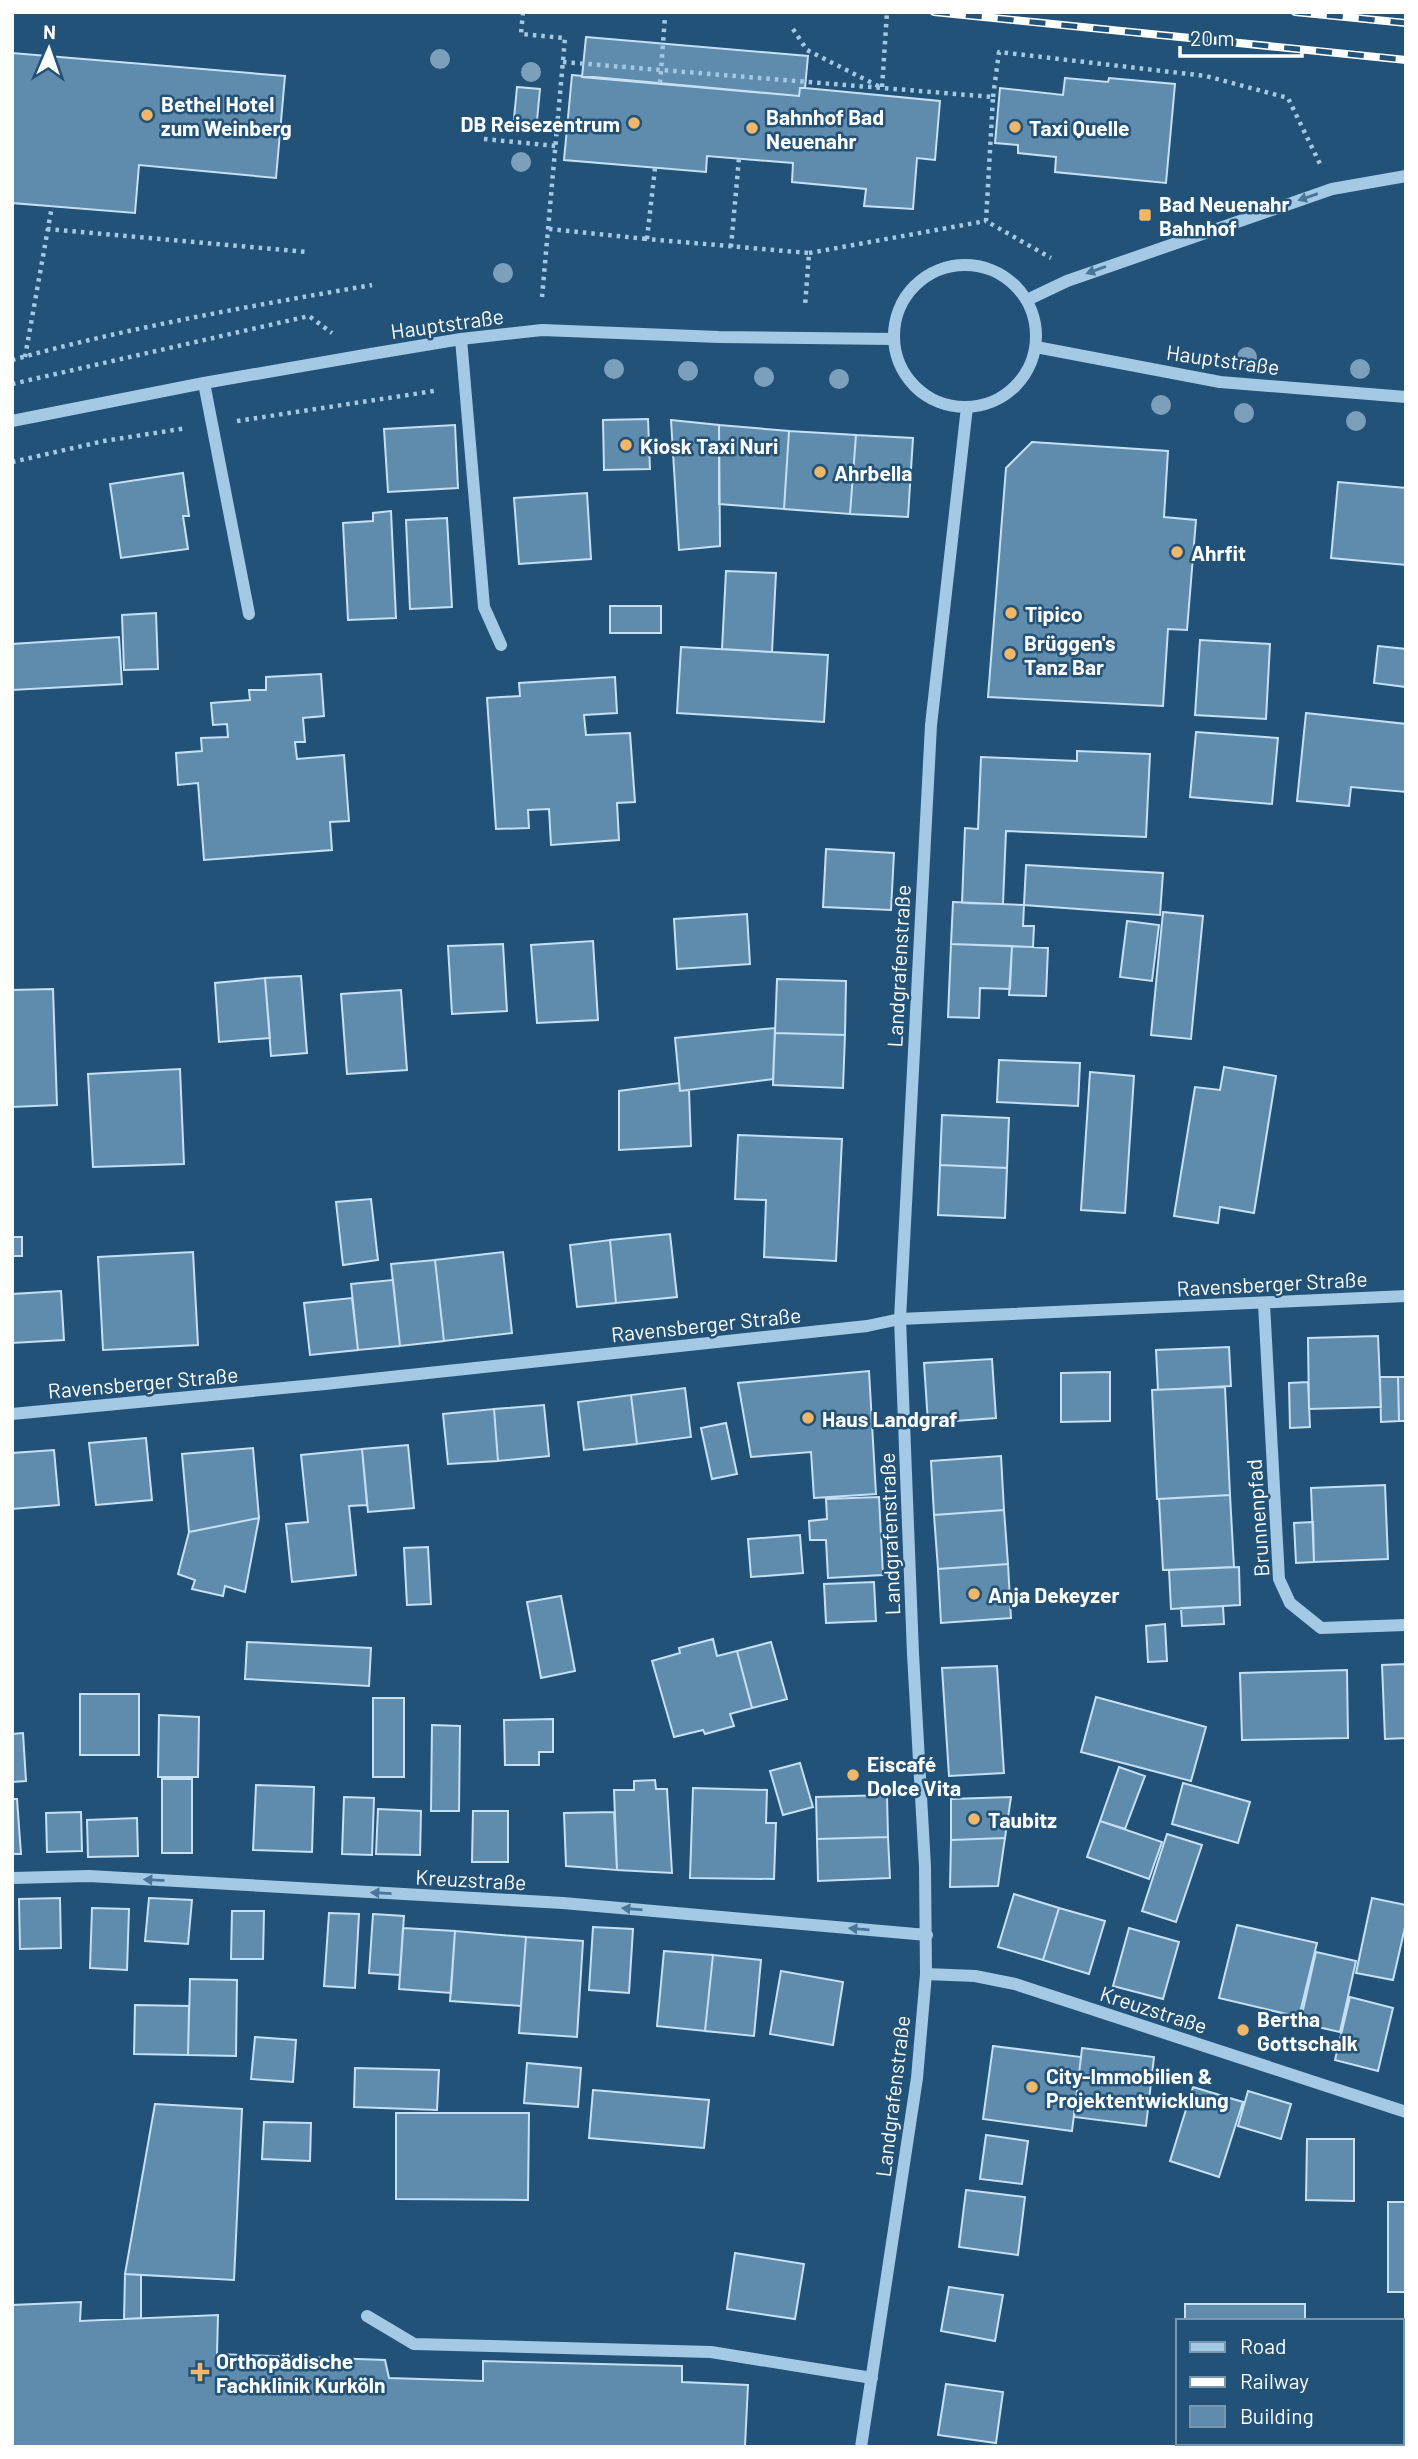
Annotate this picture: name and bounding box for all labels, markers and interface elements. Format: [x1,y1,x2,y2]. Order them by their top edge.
north arrow [14,14,84,84]
scale bar [1180,14,1302,58]
text: N [43,20,56,43]
text: 20 m [1190,25,1235,50]
place label: Bethel Hotel zum Weinberg [161,91,292,140]
place label: Bahnhof Bad Neuenahr [766,104,884,153]
marker: Bethel Hotel zum Weinberg [139,107,155,123]
place label: DB Reisezentrum [461,111,620,136]
marker: DB Reisezentrum [626,115,642,131]
place label: Taxi Quelle [1029,115,1130,140]
marker: Taxi Quelle [1007,119,1023,135]
marker: Bahnhof Bad Neuenahr [744,120,760,136]
place label: Bad Neuenahr Bahnhof [1159,191,1290,240]
one-way arrow [1298,192,1319,203]
marker: Bad Neuenahr Bahnhof [1137,207,1153,223]
one-way arrow [1085,265,1106,276]
street label: Hauptstraße [389,303,505,343]
street label: Hauptstraße [1165,339,1281,379]
place label: Kiosk Taxi Nuri [640,433,778,458]
marker: Kiosk Taxi Nuri [618,437,634,453]
place label: Ahrbella [834,460,912,485]
marker: Ahrbella [812,464,828,480]
place label: Ahrfit [1191,540,1246,565]
marker: Ahrfit [1169,544,1185,560]
place label: Tipico [1025,601,1083,626]
marker: Tipico [1003,605,1019,621]
place label: Brüggen's Tanz Bar [1024,630,1116,679]
marker: Brüggen's Tanz Bar [1002,646,1018,662]
street label: Landgrafenstraße [881,884,915,1048]
street label: Ravensberger Straße [1176,1266,1368,1300]
street label: Ravensberger Straße [610,1302,802,1346]
street label: Ravensberger Straße [47,1361,239,1403]
place label: Haus Landgraf [822,1406,957,1431]
marker: Haus Landgraf [800,1410,816,1426]
street label: Landgrafenstraße [874,1452,904,1616]
street label: Brunnenpfad [1240,1458,1274,1578]
place label: Anja Dekeyzer [988,1582,1120,1607]
marker: Anja Dekeyzer [966,1586,982,1602]
place label: Eiscafé Dolce Vita [867,1751,961,1800]
marker: Eiscafé Dolce Vita [845,1767,861,1783]
place label: Taubitz [988,1807,1057,1832]
marker: Taubitz [966,1811,982,1827]
street label: Kreuzstraße [415,1864,527,1894]
one-way arrow [143,1874,165,1885]
one-way arrow [370,1887,392,1898]
one-way arrow [621,1903,643,1914]
one-way arrow [848,1923,870,1934]
street label: Kreuzstraße [1097,1980,1211,2038]
place label: Bertha Gottschalk [1257,2006,1358,2055]
street label: Landgrafenstraße [870,2014,914,2178]
marker: Bertha Gottschalk [1235,2022,1251,2038]
place label: City-Immobilien & Projektentwicklung [1046,2063,1229,2112]
marker: City-Immobilien & Projektentwicklung [1024,2079,1040,2095]
legend [1176,2319,1404,2445]
text: Road [1240,2333,1286,2358]
place label: Orthopädische Fachklinik Kurköln [216,2348,385,2397]
marker: Orthopädische Fachklinik Kurköln [190,2362,210,2382]
text: Railway [1240,2368,1309,2393]
text: Building [1240,2403,1314,2428]

